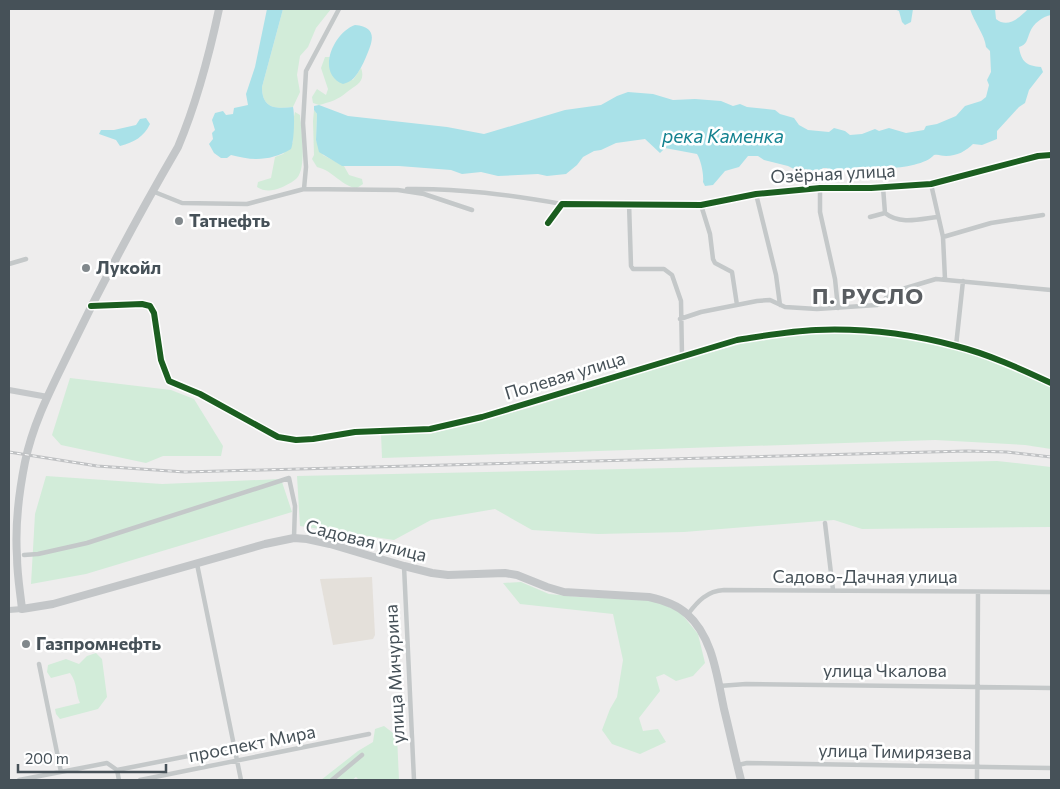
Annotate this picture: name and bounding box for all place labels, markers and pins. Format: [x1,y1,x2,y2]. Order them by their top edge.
place label: Татнефть [189,209,271,231]
marker: Татнефть [173,215,185,227]
place label: Лукойл [96,256,161,278]
marker: Лукойл [80,262,92,274]
place label: Газпромнефть [36,632,161,654]
marker: Газпромнефть [20,638,32,650]

